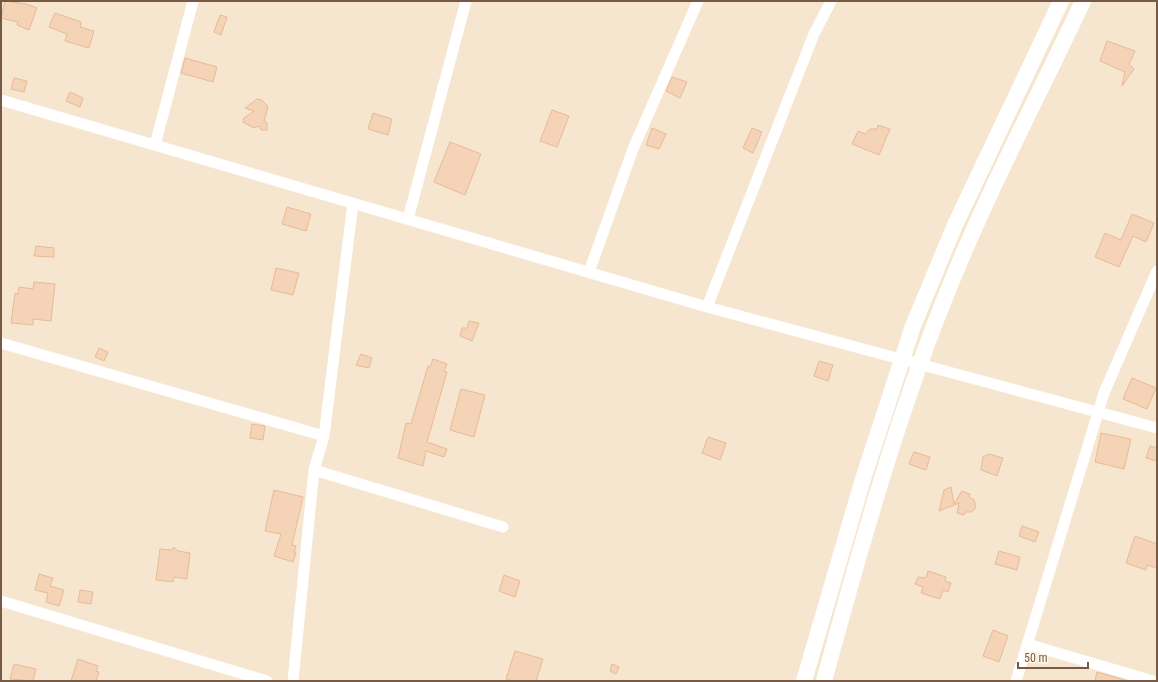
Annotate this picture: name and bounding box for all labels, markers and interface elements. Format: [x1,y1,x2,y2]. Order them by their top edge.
scale bar [1018,644,1088,670]
text: 50 m [1024,651,1048,665]

